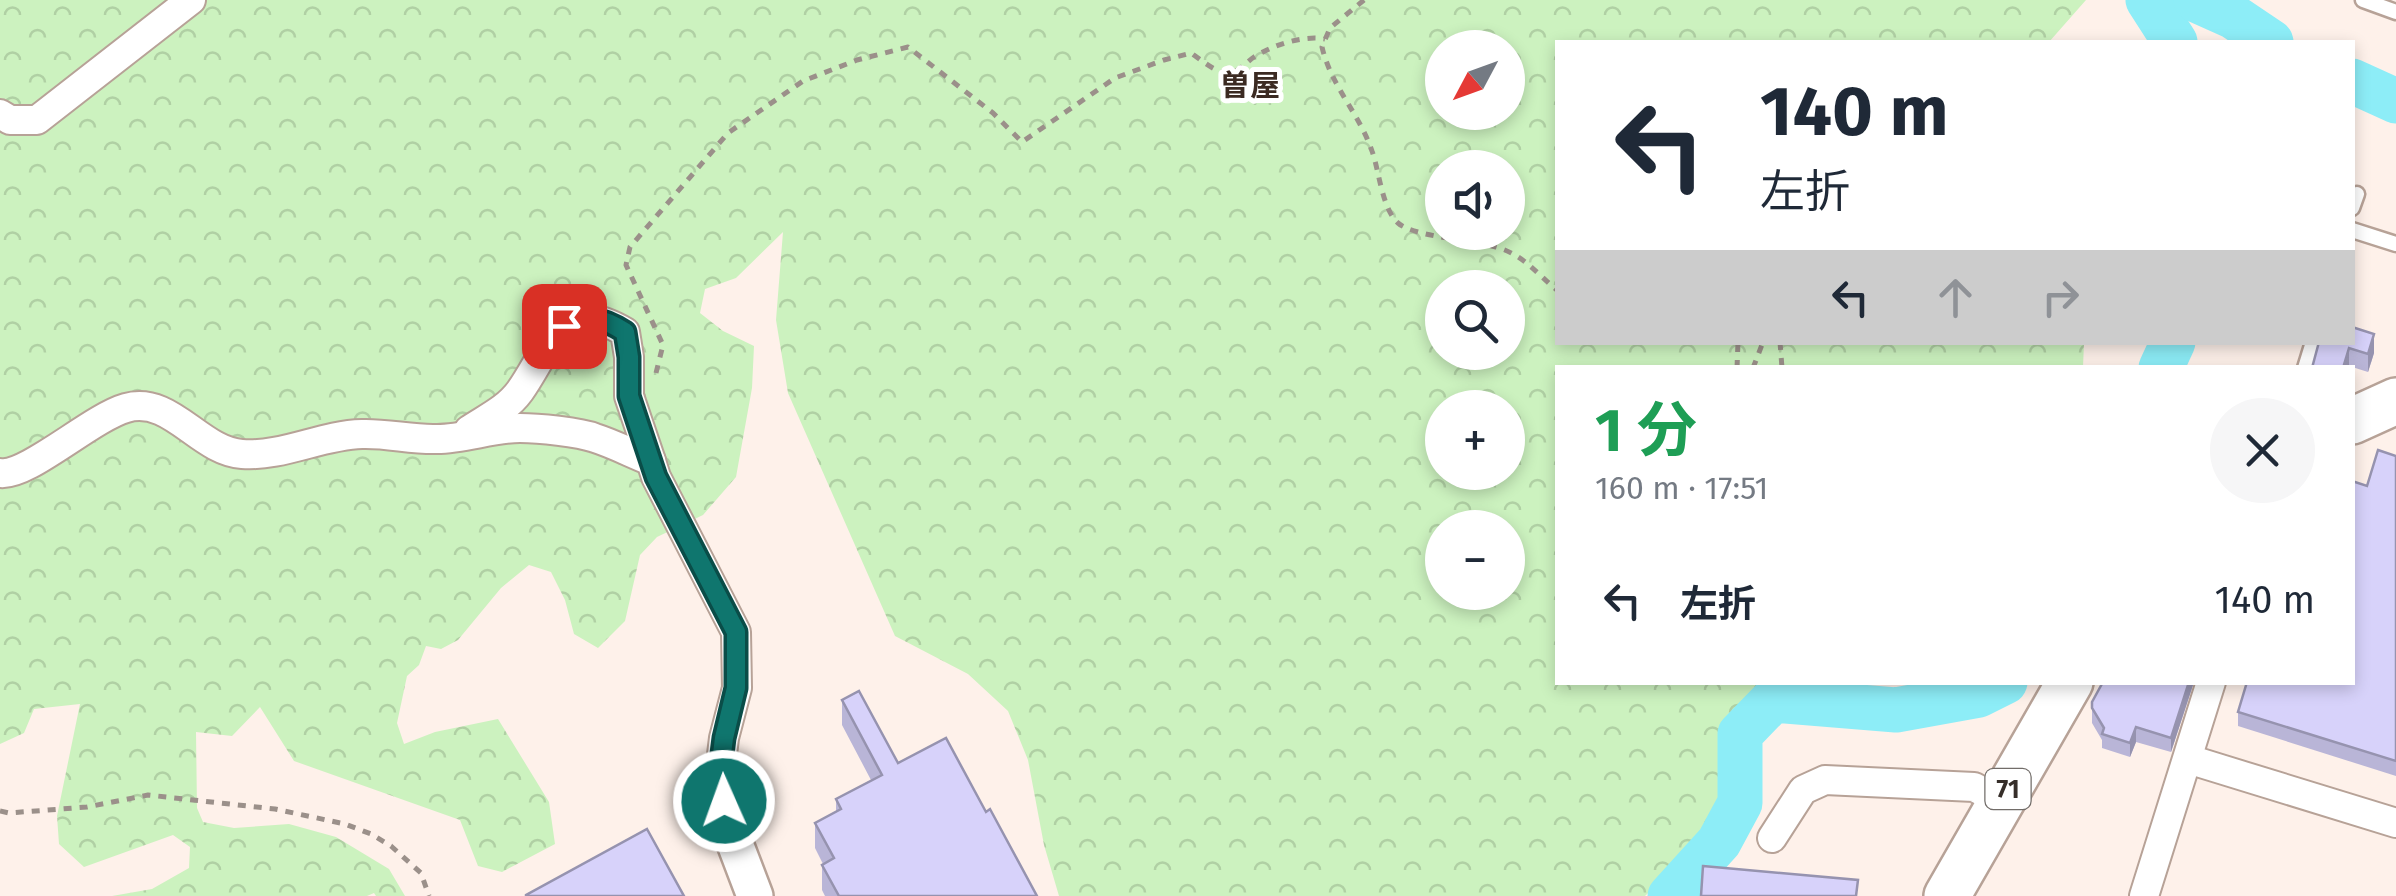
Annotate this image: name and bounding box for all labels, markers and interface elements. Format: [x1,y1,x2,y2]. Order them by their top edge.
north arrow [1425,30,1525,130]
map controls [1425,30,1525,610]
district label: 曽屋 [1220,68,1280,104]
text: 140 m [1760,70,1949,154]
icon: left [1595,80,1725,210]
button: sound [1425,150,1525,250]
text: 左折 [1760,165,1850,219]
button: search [1425,270,1525,370]
icon: left [1823,270,1878,325]
icon: ahead [1928,270,1983,325]
icon: right [2033,270,2088,325]
pin [522,284,607,369]
icon: arrive [537,299,592,354]
button: + [1425,390,1525,490]
text: 1 分 [1595,395,1697,467]
button: close [2210,398,2315,503]
text: 160 m · 17:51 [1595,469,1768,507]
button: − [1425,510,1525,610]
icon: left [1595,573,1650,628]
text: 140 m [2214,577,2315,623]
text: 左折 [1680,581,1756,627]
position arrow [672,749,776,853]
road number: 71 [1986,769,2030,809]

